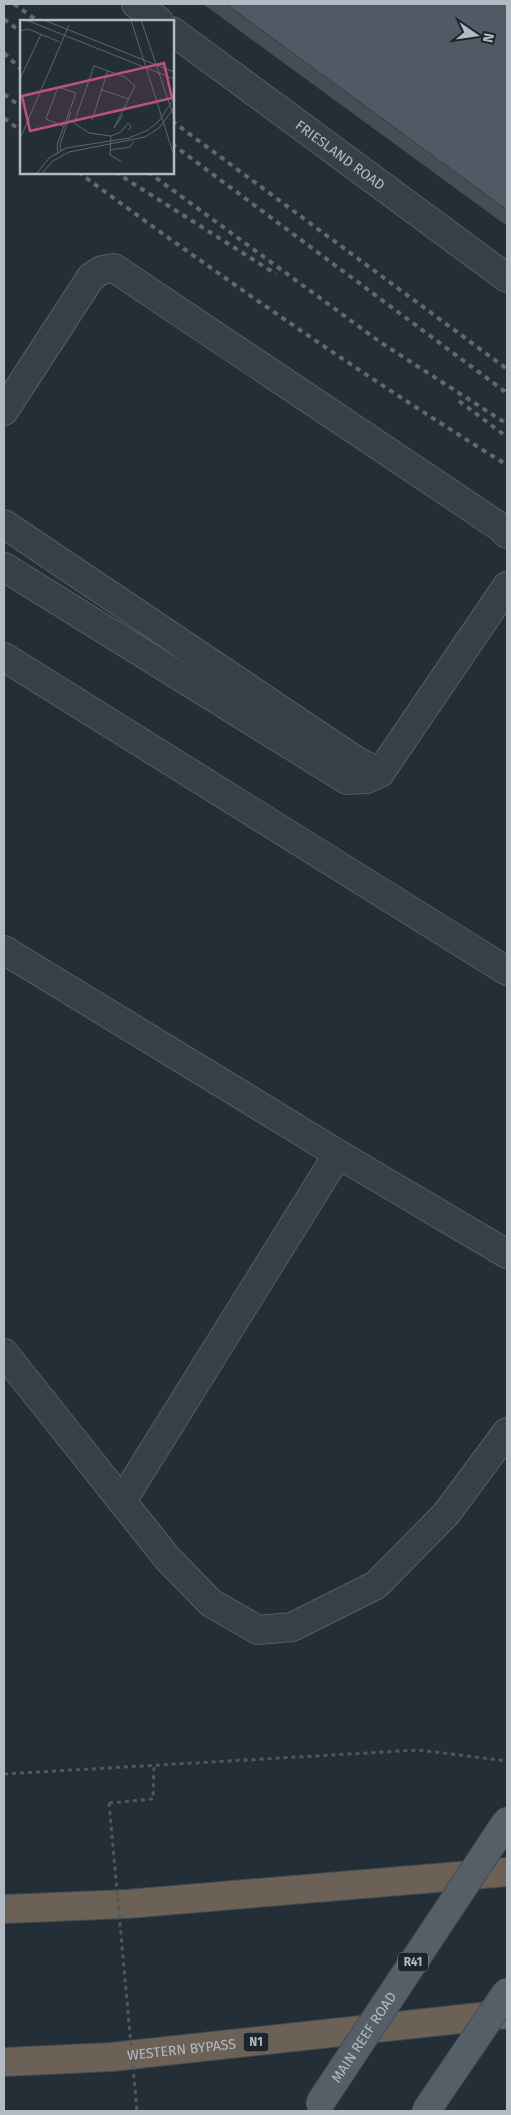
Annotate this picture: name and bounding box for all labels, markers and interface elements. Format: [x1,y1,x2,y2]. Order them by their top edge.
north arrow [451,10,501,60]
inset map [20,20,174,174]
text: N [479,31,498,44]
street label: FRIESLAND ROAD [292,116,388,194]
road number: R41 [398,1952,428,1971]
street label: MAIN REEF ROAD [327,1989,400,2086]
road number: N1 [244,2032,268,2052]
street label: WESTERN BYPASS [126,2035,237,2064]

